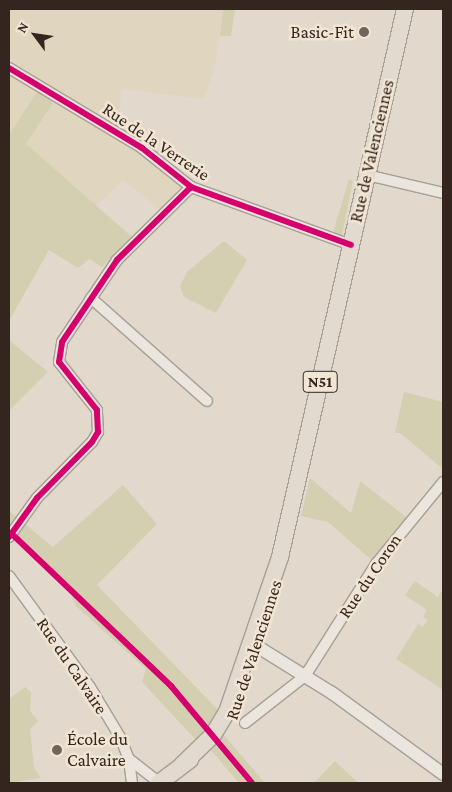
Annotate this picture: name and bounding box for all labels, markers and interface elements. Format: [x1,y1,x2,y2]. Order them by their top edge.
north arrow [10,10,60,60]
text: N [13,19,31,35]
place label: Basic-Fit [291,21,354,43]
marker: Basic-Fit [358,26,370,38]
street label: Rue de Valenciennes [345,78,399,224]
street label: Rue de la Verrerie [98,98,214,186]
road number: N51 [302,368,338,396]
street label: Rue du Coron [334,530,406,622]
street label: Rue de Valenciennes [221,577,287,723]
street label: Rue du Calvaire [32,614,112,718]
place label: École du Calvaire [67,729,128,772]
marker: École du Calvaire [51,744,63,756]

